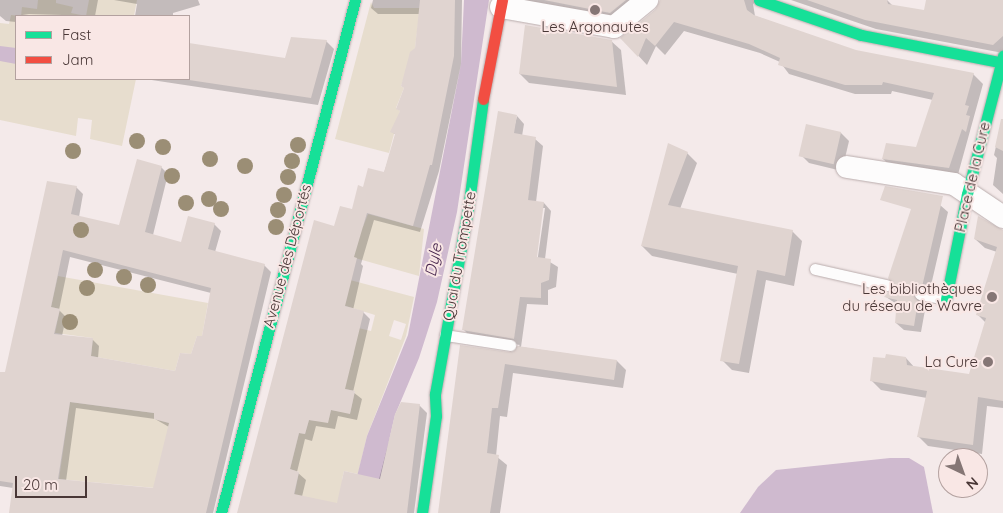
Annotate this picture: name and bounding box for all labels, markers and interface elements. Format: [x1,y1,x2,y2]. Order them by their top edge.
marker: Les Argonautes [589,4,601,16]
legend [15,15,190,80]
place label: Les Argonautes [541,18,649,36]
text: Fast [62,25,91,44]
text: Jam [62,50,93,69]
street label: Place de la Cure [951,120,993,234]
street label: Avenue des Déportés [259,182,315,330]
street label: Quai du Trompette [439,190,479,322]
water label: Dyle [420,242,446,278]
place label: Les bibliothèques du réseau de Wavre [842,279,982,314]
marker: Les bibliothèques du réseau de Wavre [986,291,998,303]
place label: La Cure [925,353,978,371]
marker: La Cure [982,356,994,368]
north arrow [938,448,988,498]
scale bar [18,466,90,498]
text: N [963,473,982,494]
text: 20 m [23,475,58,494]

